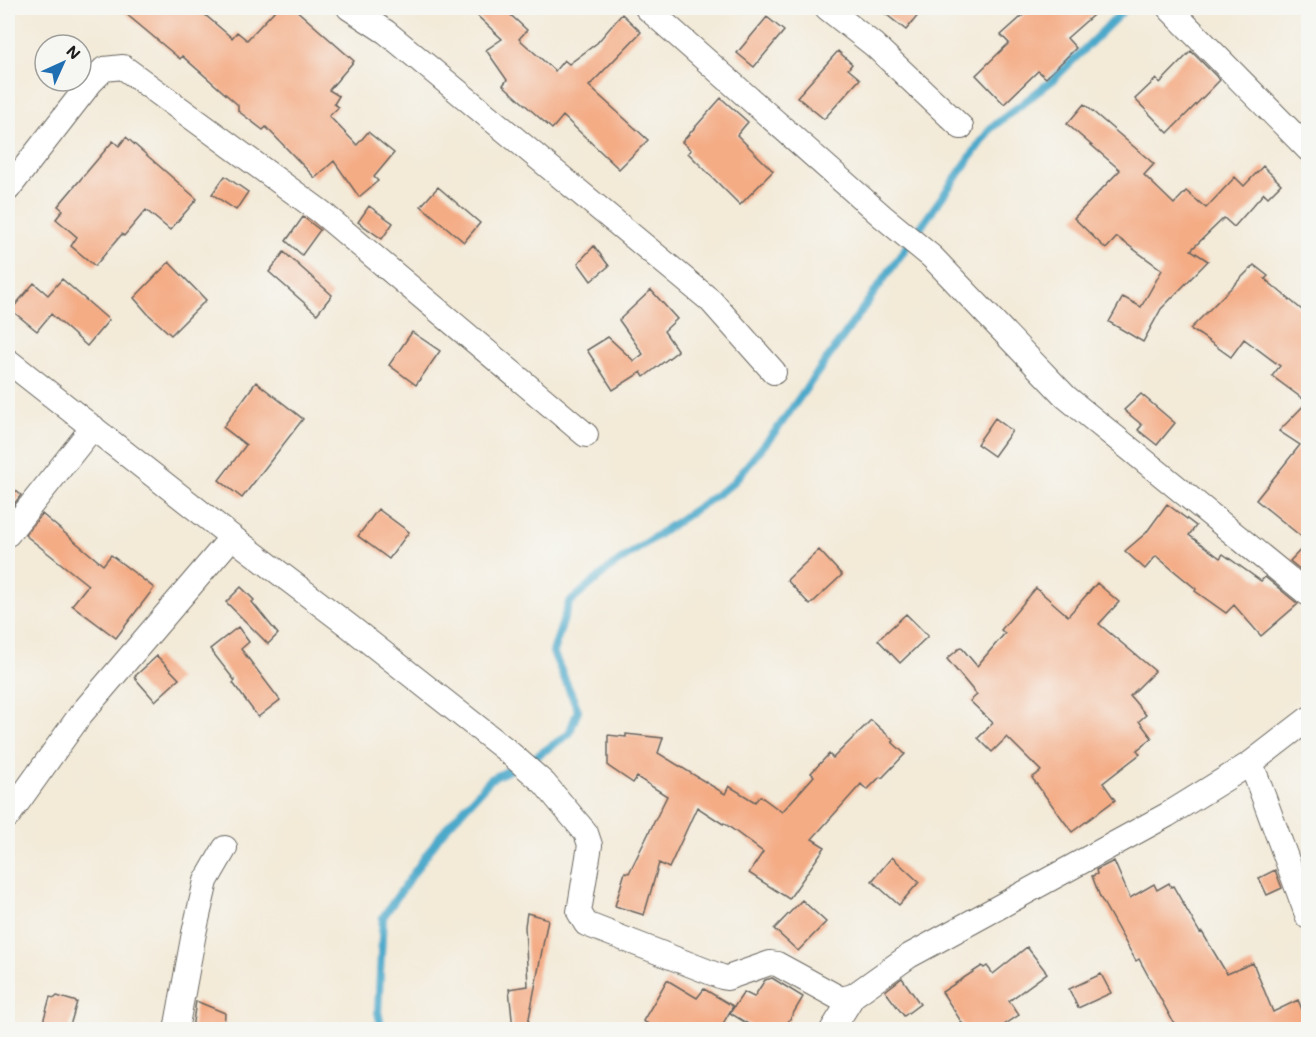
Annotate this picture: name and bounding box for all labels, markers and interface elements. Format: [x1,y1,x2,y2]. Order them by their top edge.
north arrow [33,33,93,93]
text: N [62,40,86,64]

